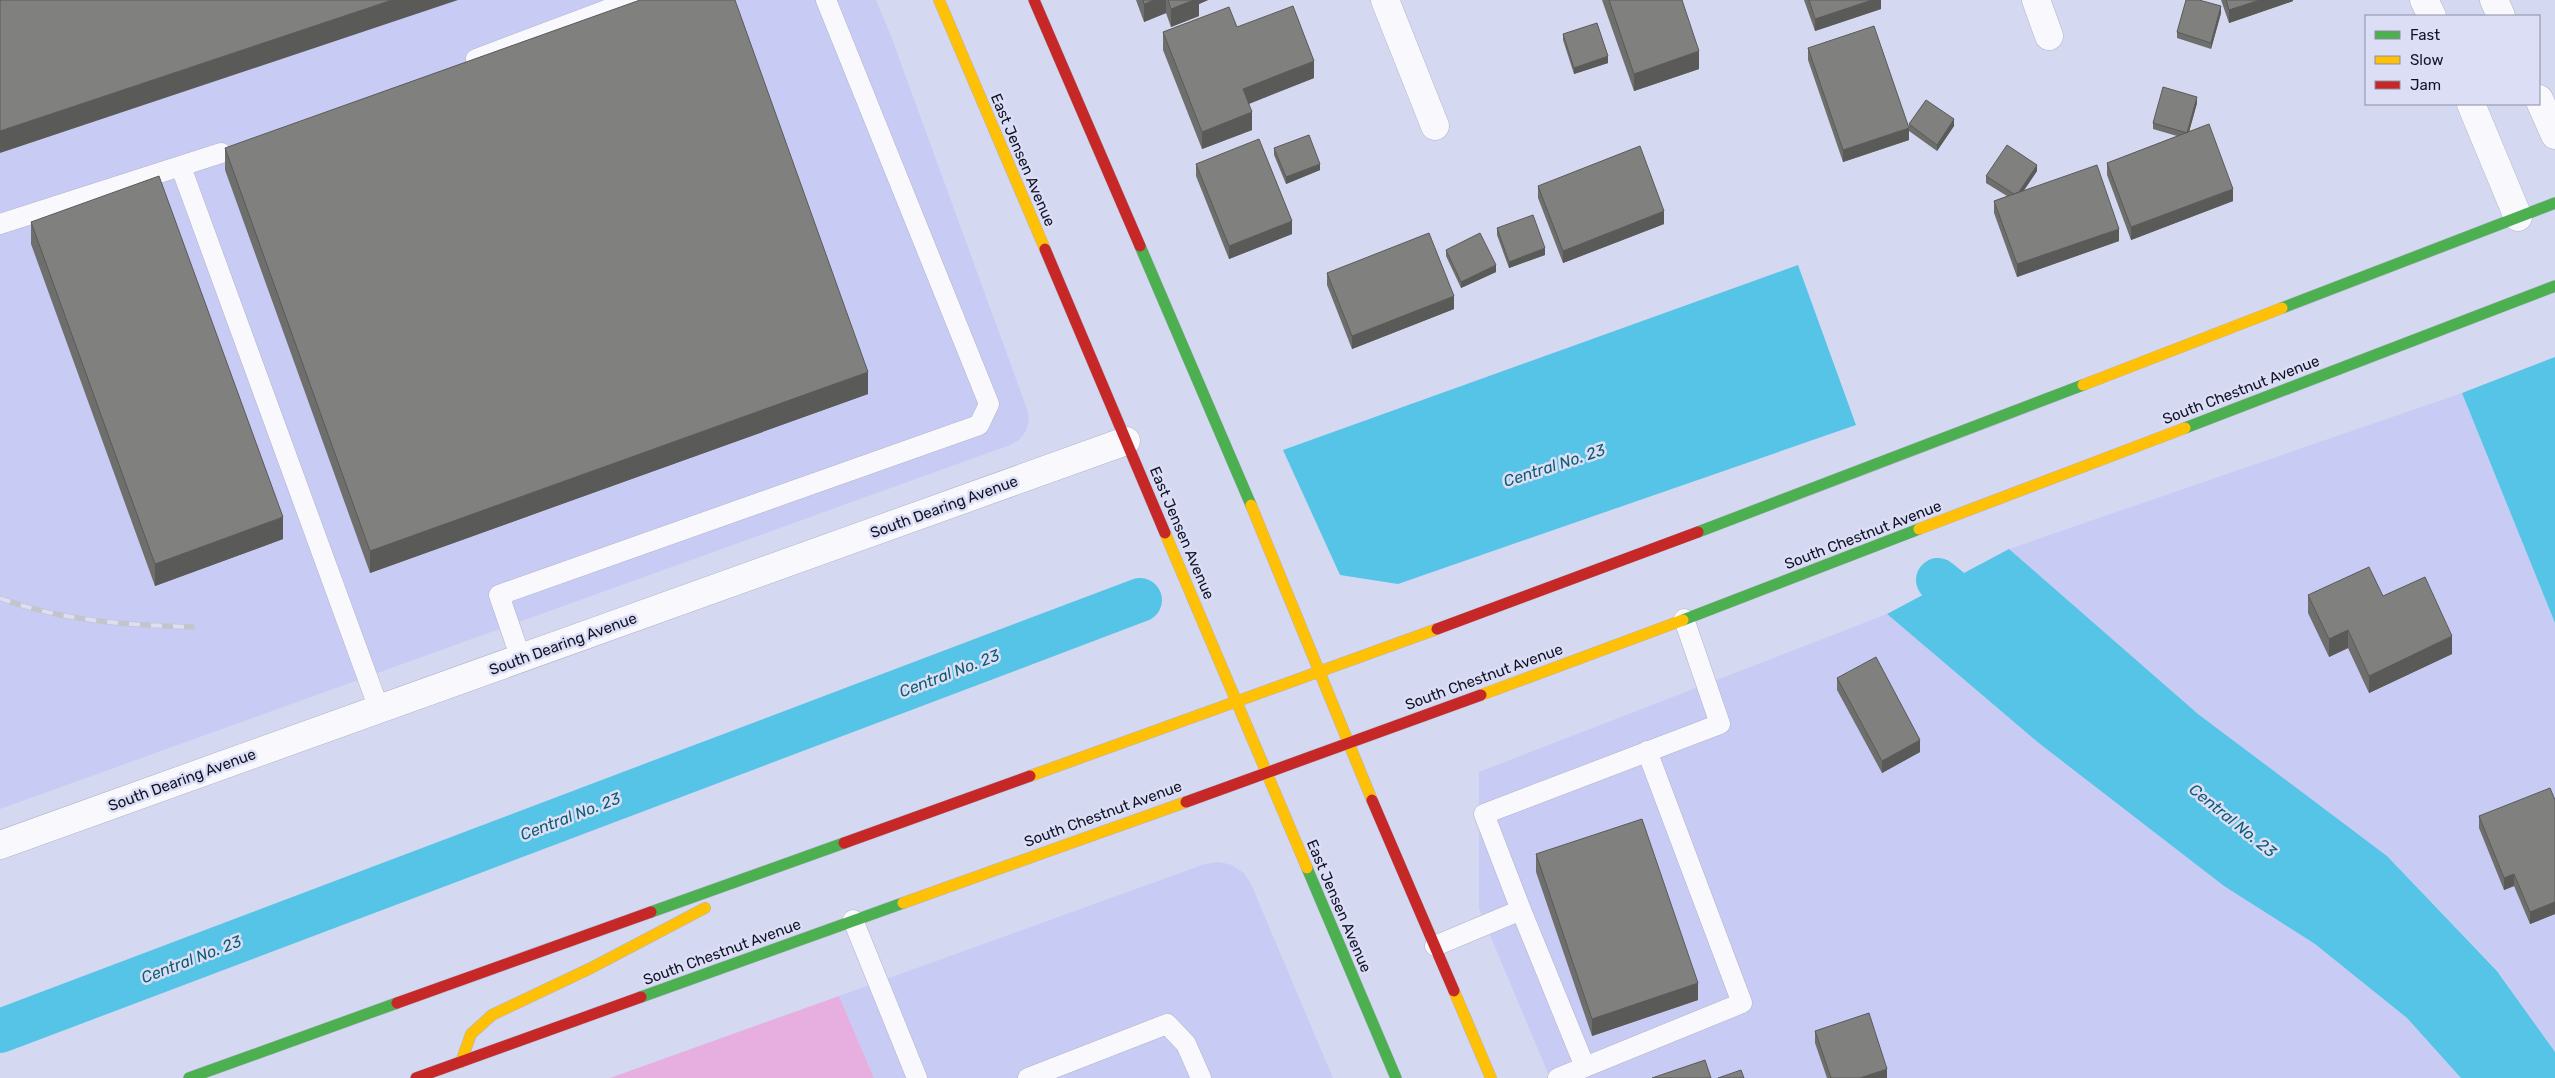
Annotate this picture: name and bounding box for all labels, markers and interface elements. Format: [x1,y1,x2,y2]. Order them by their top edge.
legend [2365,15,2540,105]
text: Fast [2410,26,2440,44]
text: Slow [2410,51,2443,69]
text: Jam [2410,76,2441,94]
street label: East Jensen Avenue [987,91,1059,229]
street label: South Chestnut Avenue [2160,352,2322,428]
water label: Central No. 23 [1501,440,1608,491]
street label: East Jensen Avenue [1146,464,1218,602]
street label: South Dearing Avenue [868,472,1020,542]
street label: South Chestnut Avenue [1782,497,1944,573]
street label: South Dearing Avenue [487,609,639,679]
street label: South Chestnut Avenue [1403,640,1565,714]
water label: Central No. 23 [896,645,1002,701]
street label: South Dearing Avenue [106,745,258,815]
street label: South Chestnut Avenue [1022,777,1184,851]
water label: Central No. 23 [2186,780,2280,861]
water label: Central No. 23 [517,788,623,844]
street label: East Jensen Avenue [1303,837,1375,975]
street label: South Chestnut Avenue [641,915,803,989]
water label: Central No. 23 [138,931,244,987]

